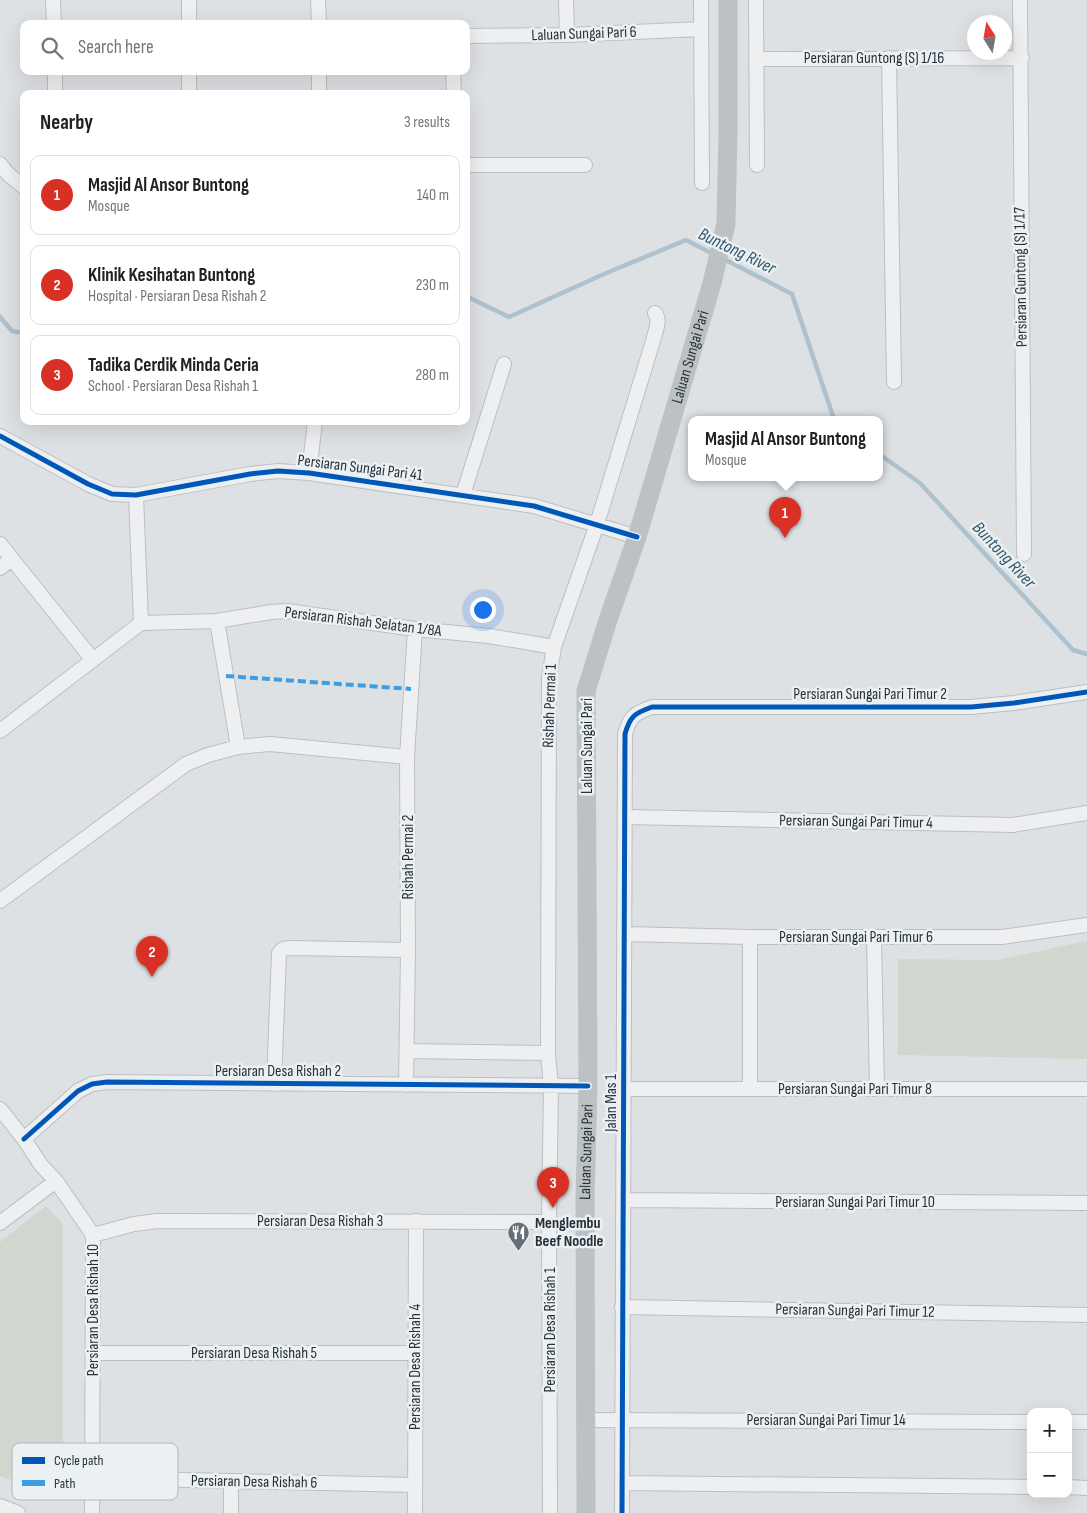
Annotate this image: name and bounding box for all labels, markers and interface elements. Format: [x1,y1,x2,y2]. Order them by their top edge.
north arrow [967,15,1012,60]
search box [20,20,470,75]
street label: Laluan Sungai Pari 6 [531,23,637,45]
icon: search [38,34,66,62]
text: Search here [78,36,154,59]
street label: Persiaran Guntong (S) 1/16 [804,49,944,68]
text: Nearby [40,110,93,135]
text: 3 results [404,113,450,132]
text: Masjid Al Ansor Buntong [88,174,249,197]
text: 1 [54,186,60,205]
text: 140 m [417,186,449,205]
text: Mosque [88,197,130,216]
street label: Persiaran Guntong (S) 1/17 [1010,206,1032,347]
water label: Buntong River [695,223,780,279]
text: Klinik Kesihatan Buntong [88,264,255,287]
text: 2 [53,276,61,295]
text: 230 m [416,276,449,295]
text: Hospital · Persiaran Desa Rishah 2 [88,287,266,306]
street label: Laluan Sungai Pari [667,308,713,406]
text: Tadika Cerdik Minda Ceria [88,354,259,377]
text: 3 [53,366,61,385]
text: 280 m [415,366,449,385]
text: School · Persiaran Desa Rishah 1 [88,377,258,396]
popup [688,416,883,481]
text: Masjid Al Ansor Buntong [705,428,866,451]
street label: Persiaran Sungai Pari 41 [296,451,424,485]
text: Mosque [705,451,747,470]
pin: 1 [769,497,801,538]
water label: Buntong River [968,517,1041,593]
your location [470,597,496,623]
street label: Persiaran Rishah Selatan 1/8A [283,603,443,641]
street label: Rishah Permai 1 [539,663,561,748]
street label: Persiaran Sungai Pari Timur 2 [793,685,947,704]
street label: Laluan Sungai Pari [578,698,597,794]
street label: Persiaran Sungai Pari Timur 4 [779,811,933,833]
street label: Rishah Permai 2 [399,815,418,899]
street label: Persiaran Sungai Pari Timur 6 [779,928,933,947]
pin: 2 [136,936,168,977]
street label: Persiaran Desa Rishah 2 [215,1062,341,1081]
street label: Jalan Mas 1 [602,1074,621,1133]
street label: Persiaran Sungai Pari Timur 8 [778,1080,932,1099]
street label: Laluan Sungai Pari [575,1104,597,1200]
pin: 3 [537,1167,569,1208]
street label: Persiaran Sungai Pari Timur 10 [775,1193,935,1212]
street label: Persiaran Desa Rishah 3 [257,1212,383,1231]
place label: Menglembu Beef Noodle [535,1214,604,1251]
restaurant icon: Menglembu Beef Noodle [507,1220,531,1251]
street label: Persiaran Desa Rishah 10 [84,1244,103,1376]
street label: Persiaran Desa Rishah 1 [541,1267,560,1393]
street label: Persiaran Sungai Pari Timur 12 [775,1300,935,1322]
street label: Persiaran Desa Rishah 4 [406,1304,425,1430]
street label: Persiaran Desa Rishah 5 [191,1344,317,1363]
map controls [1027,1408,1072,1498]
button: + [1027,1408,1072,1453]
street label: Persiaran Sungai Pari Timur 14 [746,1411,906,1430]
legend [12,1443,178,1500]
text: Cycle path [54,1452,104,1469]
button: − [1027,1453,1072,1498]
street label: Persiaran Desa Rishah 6 [191,1471,317,1493]
text: Path [54,1475,75,1492]

